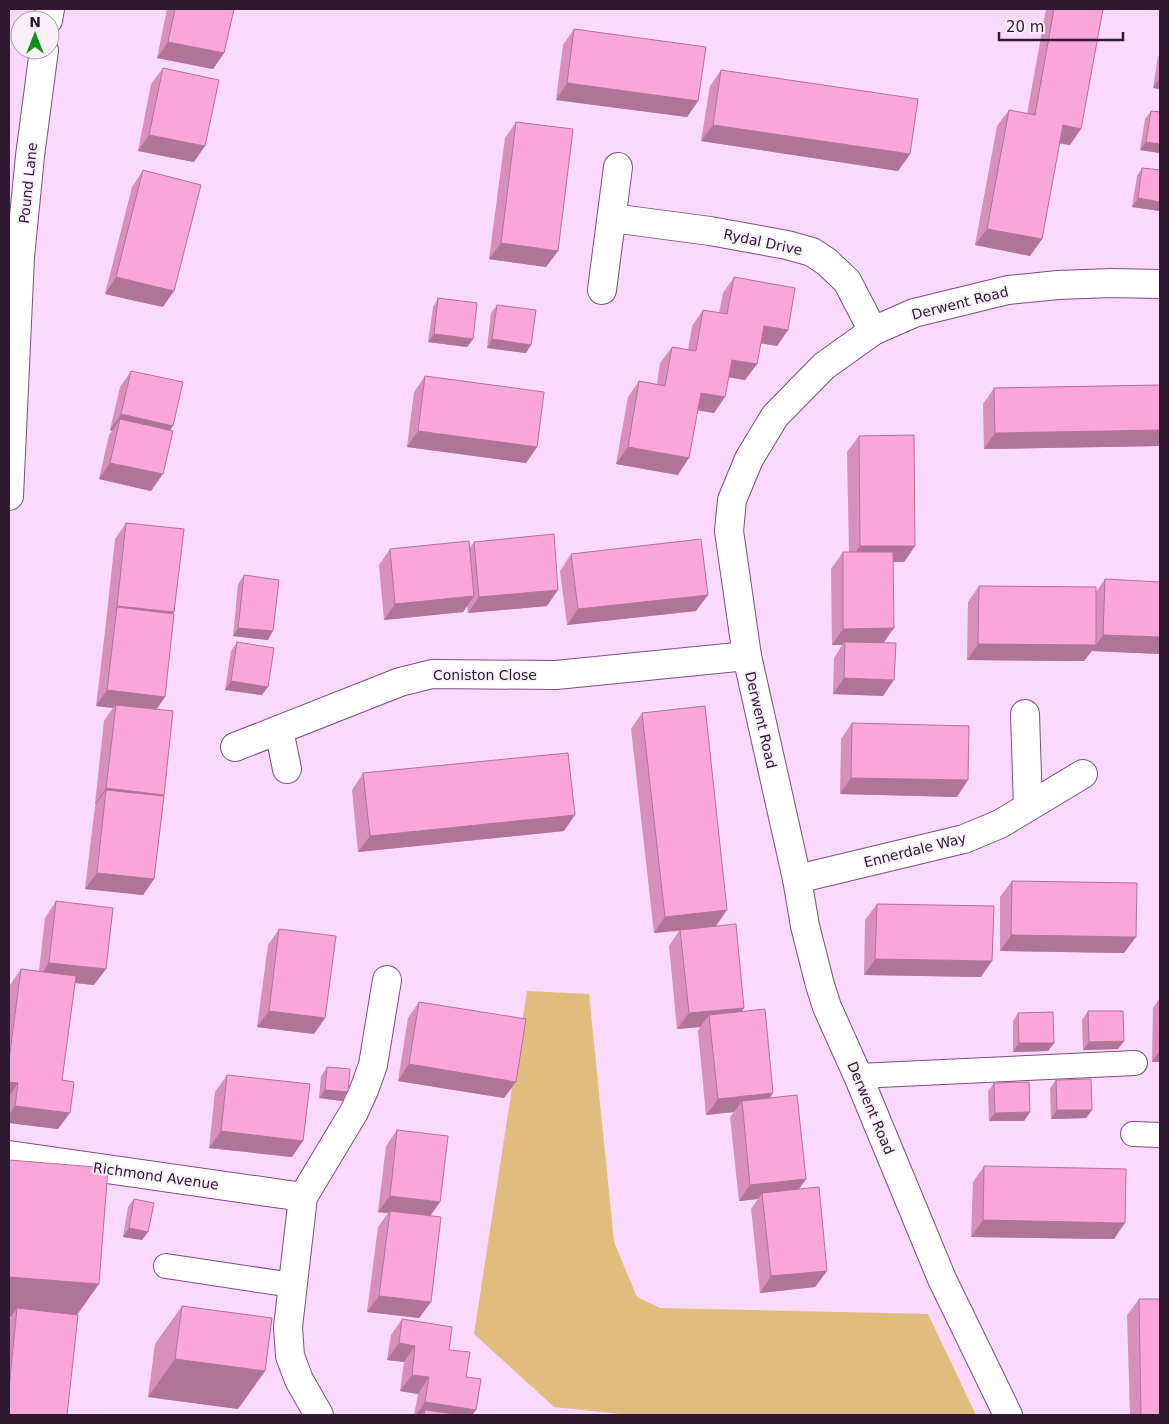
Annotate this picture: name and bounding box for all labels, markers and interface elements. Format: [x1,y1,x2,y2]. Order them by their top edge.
north arrow [10,10,60,60]
scale bar [999,10,1123,42]
text: N [29,14,41,30]
text: 20 m [1006,18,1044,36]
street label: Pound Lane [16,142,40,224]
street label: Rydal Drive [722,226,804,258]
street label: Derwent Road [910,283,1010,323]
street label: Coniston Close [433,667,537,683]
street label: Derwent Road [742,670,780,770]
street label: Ennerdale Way [862,830,968,870]
street label: Derwent Road [844,1059,898,1157]
street label: Richmond Avenue [92,1159,220,1193]

